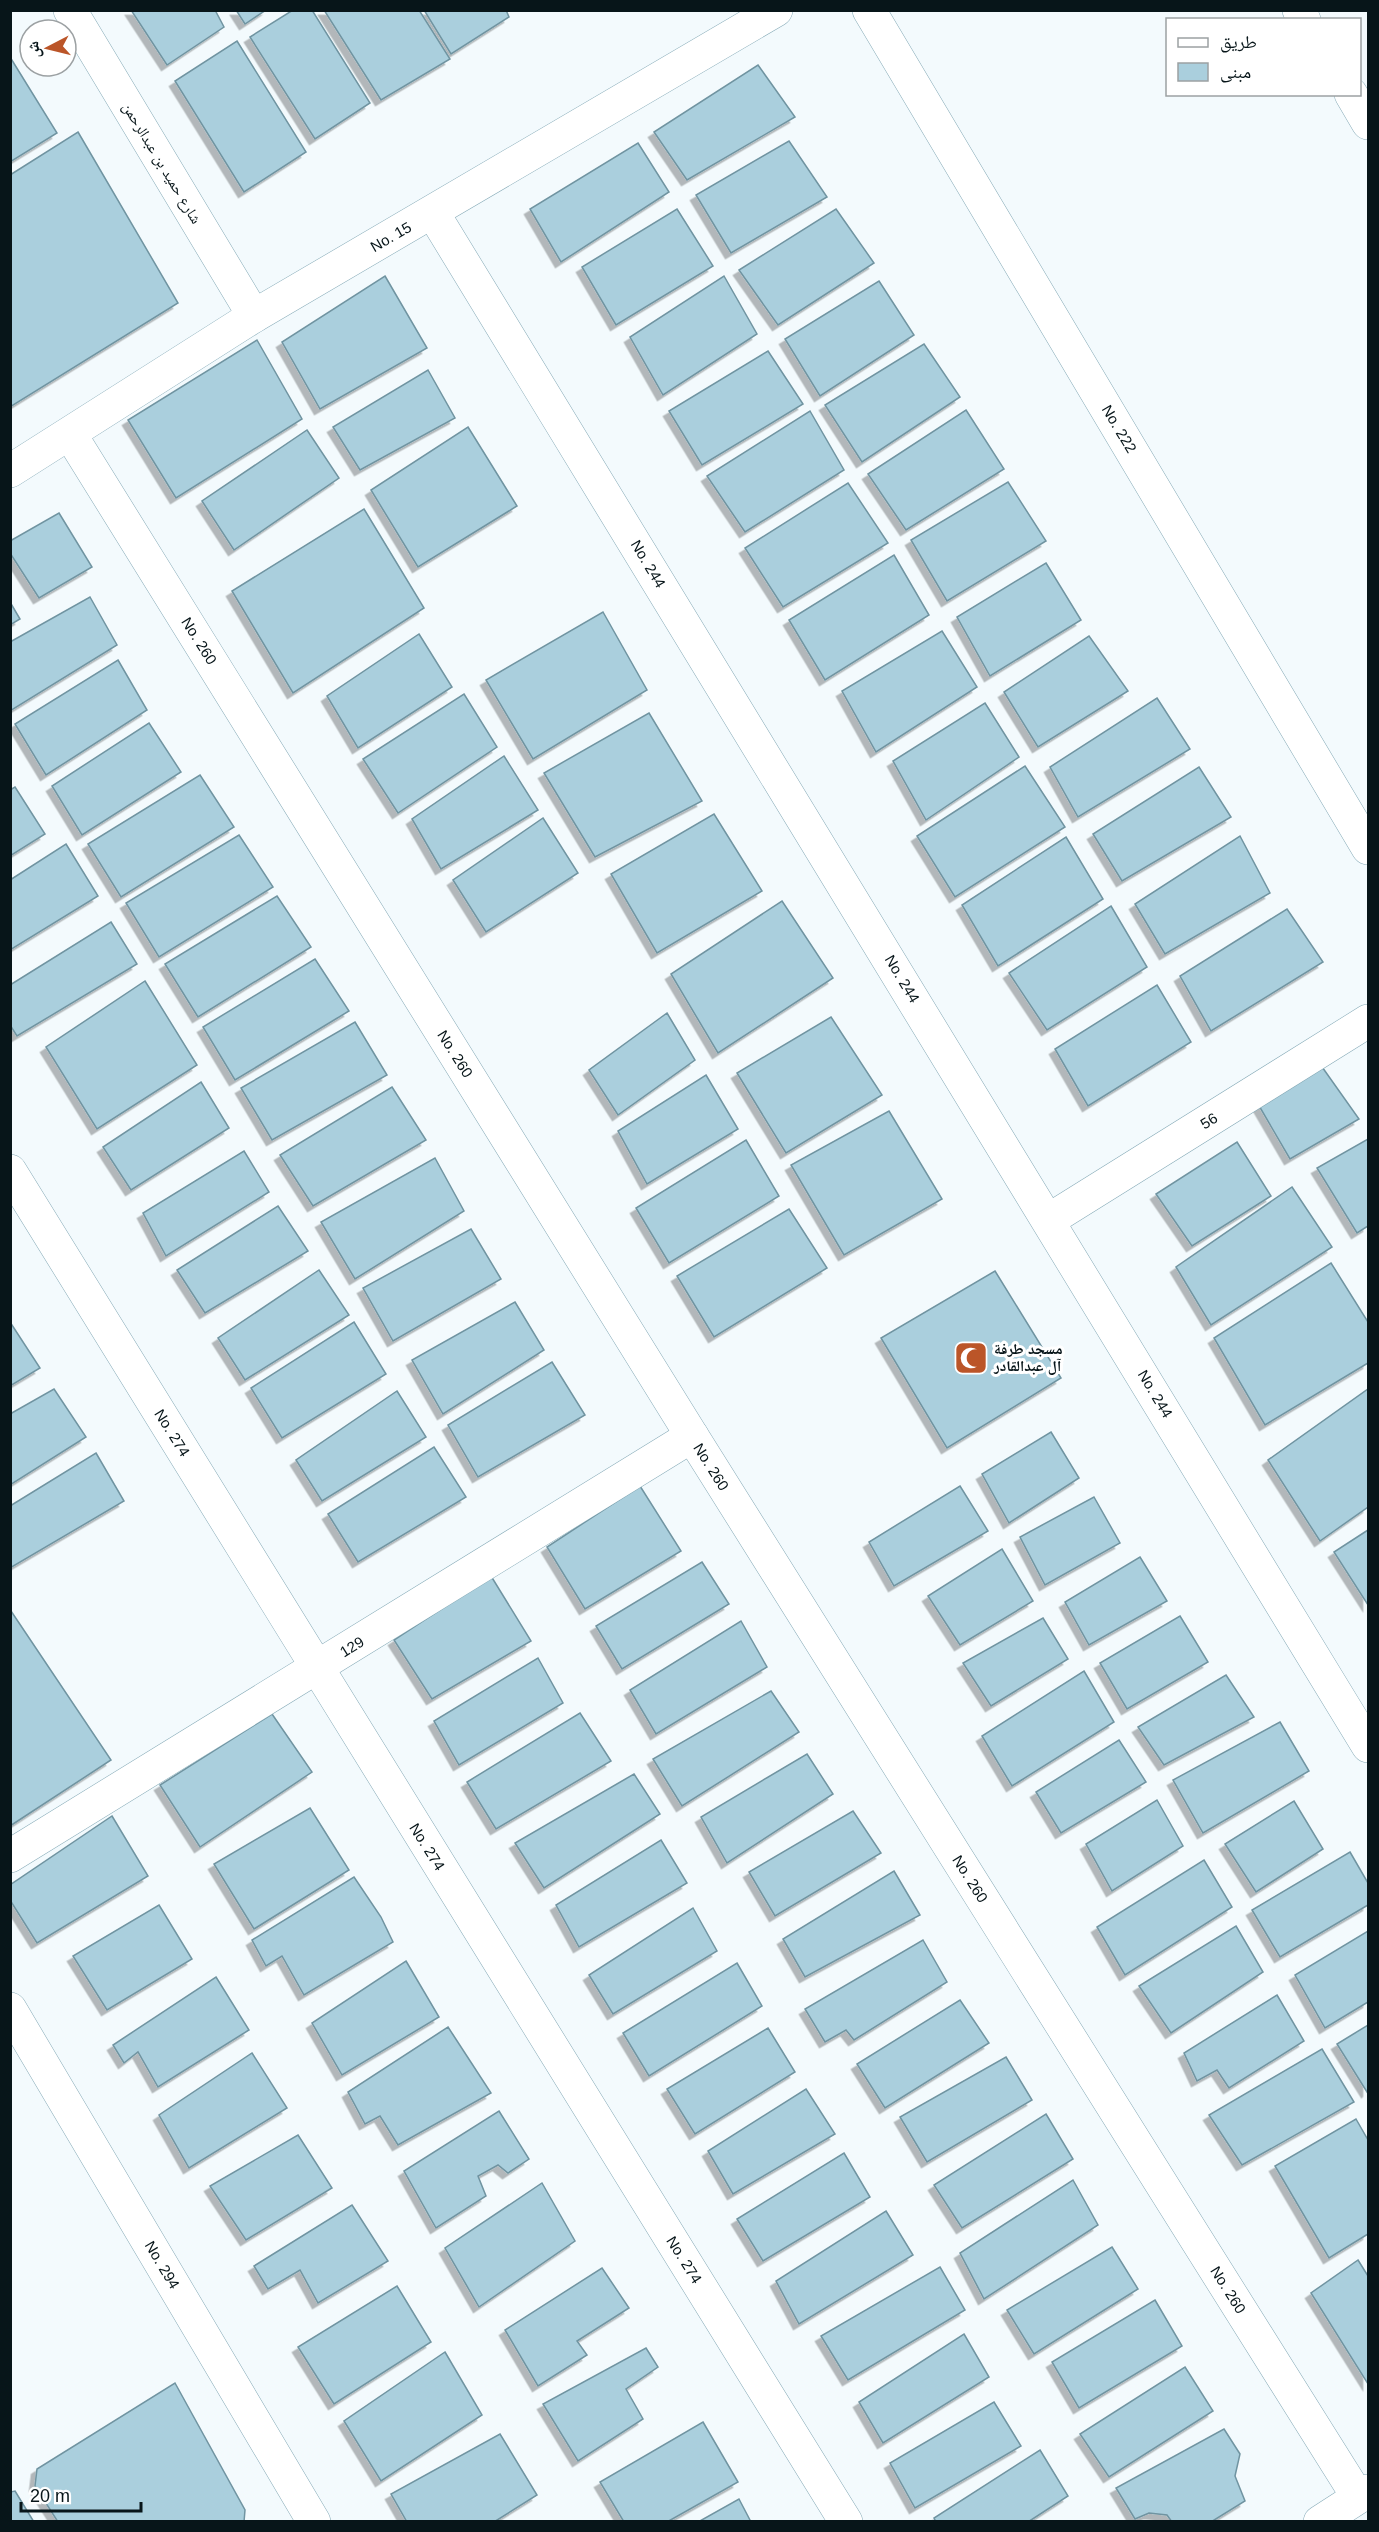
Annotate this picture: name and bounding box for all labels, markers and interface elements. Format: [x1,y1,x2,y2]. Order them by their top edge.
north arrow [18,18,78,78]
legend [1166,18,1361,96]
text: طريق [1220,32,1257,53]
text: ش [24,40,44,59]
text: مبنى [1220,62,1251,83]
street label: شارع حميد بن عبدالرحمن [118,99,205,228]
street label: No. 15 [367,218,414,255]
street label: No. 222 [1099,402,1140,456]
street label: No. 244 [628,537,669,591]
street label: No. 260 [178,614,221,668]
street label: No. 244 [882,952,923,1006]
street label: No. 260 [434,1027,477,1081]
street label: 56 [1197,1109,1220,1132]
mosque icon: مسجد طرفة آل عبدالقادر [953,1340,989,1376]
place label: مسجد طرفة آل عبدالقادر [993,1340,1063,1375]
street label: No. 244 [1135,1367,1176,1421]
street label: No. 274 [151,1406,194,1460]
street label: No. 260 [690,1440,733,1494]
street label: 129 [337,1633,367,1660]
street label: No. 274 [406,1820,449,1874]
street label: No. 260 [949,1852,992,1906]
street label: No. 274 [663,2233,706,2287]
street label: No. 294 [142,2238,183,2292]
street label: No. 260 [1207,2263,1250,2317]
scale bar [21,2475,141,2513]
text: 20 m [30,2486,70,2506]

